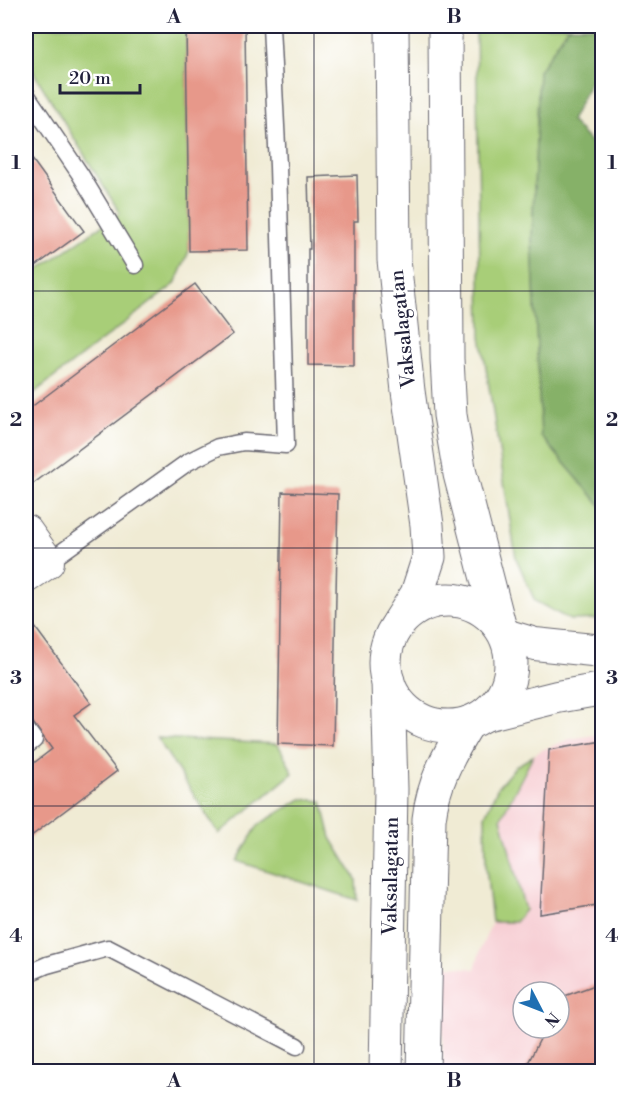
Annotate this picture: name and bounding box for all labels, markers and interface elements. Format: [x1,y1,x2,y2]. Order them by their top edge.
text: A [166,5,182,30]
text: B [446,5,462,30]
scale bar [60,57,140,95]
text: 20 m [69,67,111,90]
text: 1 [11,151,21,176]
text: 1 [607,151,617,176]
street label: Vaksalagatan [385,268,422,390]
text: 2 [10,408,22,433]
text: 2 [606,408,618,433]
text: 3 [10,666,22,691]
text: 3 [606,666,618,691]
street label: Vaksalagatan [378,816,405,937]
text: 4 [9,924,23,949]
text: 4 [605,924,619,949]
north arrow [511,980,571,1040]
text: N [540,1008,563,1031]
text: A [166,1069,182,1094]
text: B [446,1069,462,1094]

